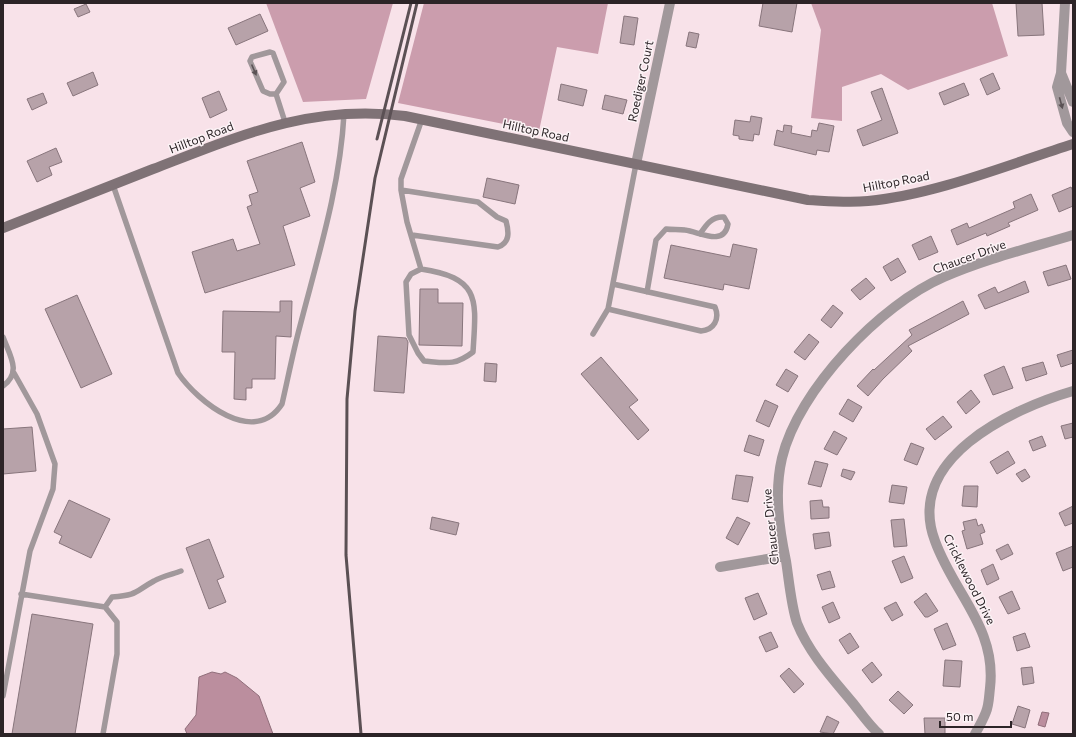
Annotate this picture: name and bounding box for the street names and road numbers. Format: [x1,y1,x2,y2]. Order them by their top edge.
street label: Roediger Court [625,39,655,123]
street label: Hilltop Road [501,116,571,144]
street label: Hilltop Road [167,118,235,156]
street label: Hilltop Road [861,168,931,194]
street label: Chaucer Drive [931,236,1007,276]
street label: Chaucer Drive [759,488,781,566]
street label: Cricklewood Drive [941,531,999,627]

